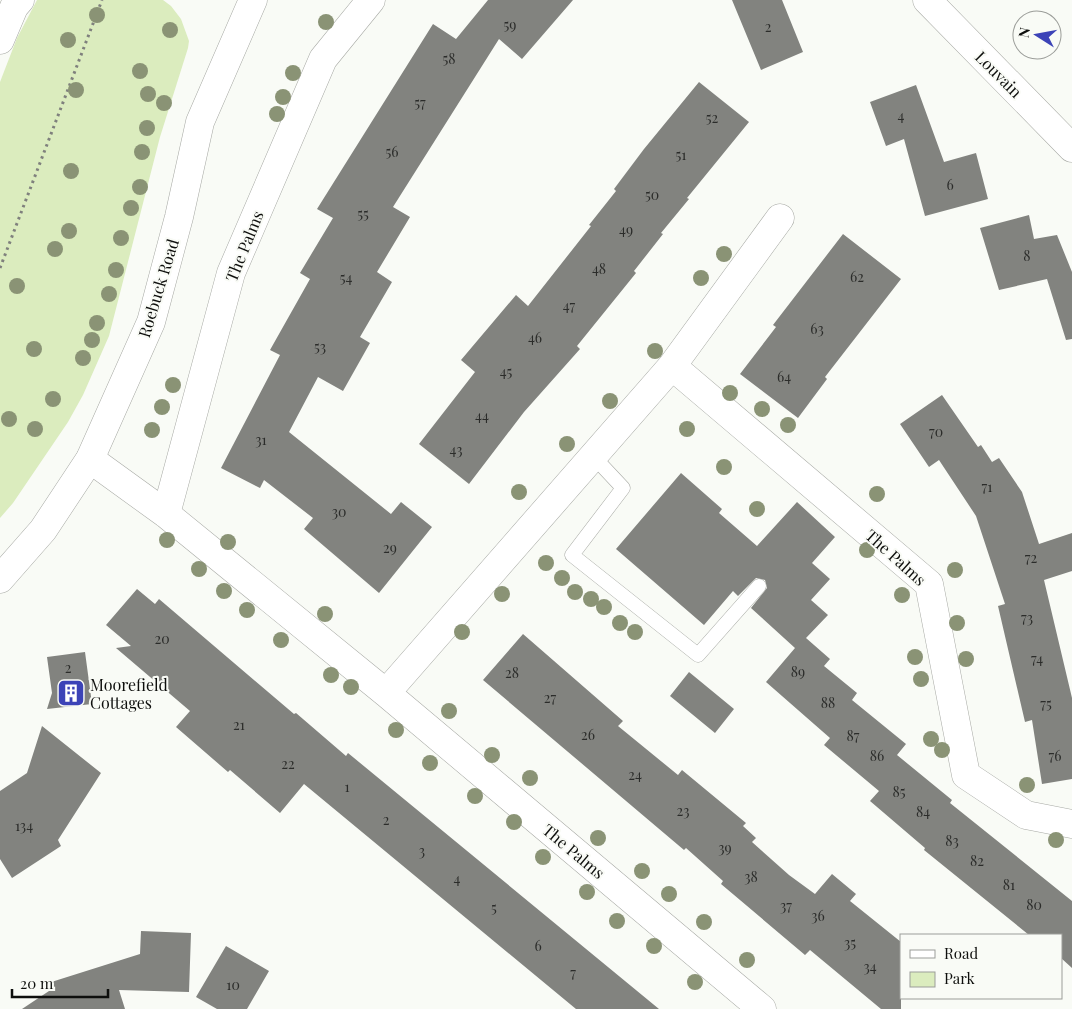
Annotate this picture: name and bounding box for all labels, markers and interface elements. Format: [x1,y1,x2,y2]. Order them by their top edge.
north arrow [1012,10,1062,60]
house number: 59 [504,15,516,34]
house number: 2 [765,17,772,36]
text: N [1013,26,1034,39]
street label: Louvain [971,46,1027,102]
house number: 58 [442,49,456,68]
house number: 57 [414,93,426,112]
house number: 4 [898,106,905,125]
house number: 52 [706,108,719,127]
house number: 56 [385,142,399,161]
house number: 51 [676,145,687,164]
house number: 6 [946,175,954,194]
house number: 50 [645,185,659,204]
house number: 55 [357,204,369,223]
street label: The Palms [220,208,268,284]
house number: 49 [619,220,633,239]
street label: Roebuck Road [133,236,183,340]
house number: 8 [1023,246,1031,265]
house number: 48 [592,259,606,278]
house number: 62 [850,267,864,286]
house number: 54 [340,268,352,287]
house number: 47 [563,296,576,315]
house number: 63 [810,319,824,338]
house number: 46 [528,328,542,347]
house number: 53 [314,337,326,356]
house number: 45 [500,362,513,381]
house number: 64 [777,367,791,386]
house number: 44 [475,406,489,425]
house number: 70 [929,422,943,441]
house number: 31 [255,430,267,449]
house number: 43 [450,440,462,459]
house number: 71 [982,477,992,496]
house number: 30 [332,502,346,521]
street label: The Palms [861,524,931,590]
house number: 29 [383,538,397,557]
house number: 72 [1025,548,1037,567]
house number: 73 [1021,608,1033,627]
house number: 20 [154,629,170,648]
house number: 74 [1031,649,1043,668]
house number: 2 [65,658,72,677]
house number: 89 [791,662,805,681]
house number: 28 [505,663,519,682]
place label: Moorefield Cottages [90,674,168,713]
building icon: Moorefield Cottages [56,678,86,708]
house number: 27 [544,688,557,707]
house number: 88 [821,693,835,712]
house number: 75 [1040,694,1052,713]
house number: 21 [233,715,245,734]
house number: 26 [581,725,595,744]
house number: 87 [847,726,860,745]
house number: 86 [870,746,884,765]
house number: 76 [1049,746,1061,765]
house number: 22 [281,754,295,773]
house number: 24 [628,765,642,784]
house number: 1 [344,777,350,796]
house number: 85 [892,782,906,801]
house number: 23 [676,801,690,820]
house number: 84 [916,802,930,821]
house number: 2 [383,810,390,829]
house number: 134 [15,816,33,835]
street label: The Palms [539,819,609,883]
house number: 83 [945,831,959,850]
house number: 39 [718,838,732,857]
house number: 3 [419,841,425,860]
house number: 82 [970,851,984,870]
house number: 38 [744,867,758,886]
house number: 4 [454,869,461,888]
house number: 81 [1003,875,1015,894]
house number: 80 [1026,895,1042,914]
house number: 37 [780,896,792,915]
house number: 5 [491,898,497,917]
house number: 36 [811,906,825,925]
house number: 35 [844,933,856,952]
legend [900,934,1062,999]
house number: 6 [534,936,542,955]
text: Road [944,943,978,963]
house number: 34 [863,957,877,976]
house number: 7 [570,963,576,982]
scale bar [12,966,109,998]
text: Park [944,968,976,988]
text: 20 m [20,973,54,993]
house number: 10 [226,975,240,994]

